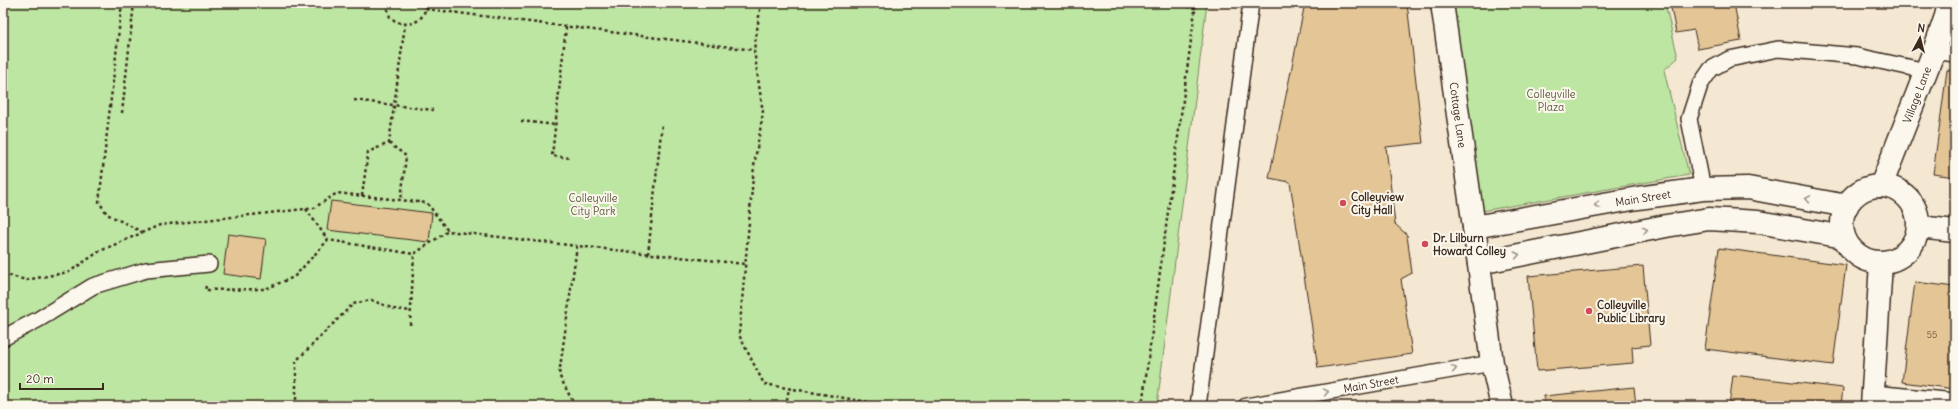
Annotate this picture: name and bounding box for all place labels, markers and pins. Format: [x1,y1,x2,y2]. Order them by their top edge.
place label: Colleyview City Hall [1351,190,1404,218]
marker: Colleyview City Hall [1338,198,1348,208]
place label: Dr. Lilburn Howard Colley [1433,231,1506,259]
marker: Dr. Lilburn Howard Colley [1420,239,1430,249]
place label: Colleyville Public Library [1597,298,1665,326]
marker: Colleyville Public Library [1584,306,1594,316]

